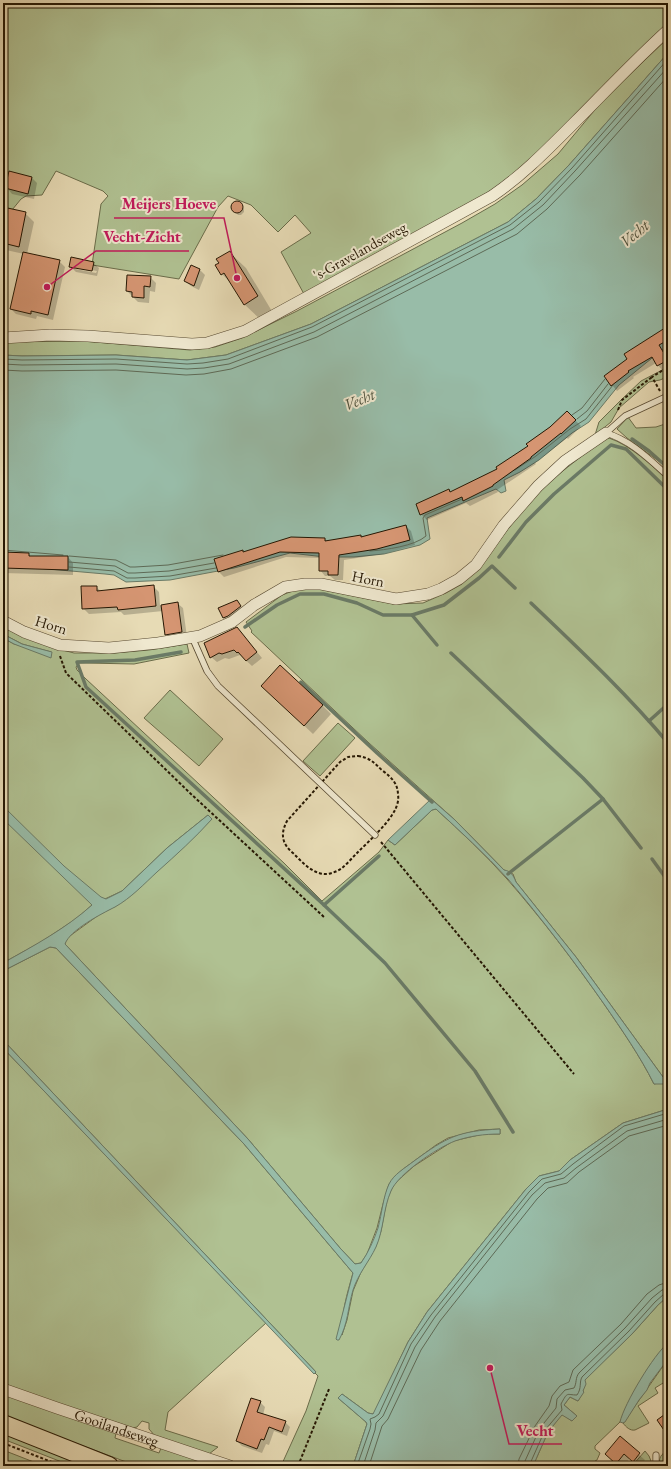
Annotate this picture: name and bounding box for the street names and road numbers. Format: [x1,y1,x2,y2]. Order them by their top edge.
street label: 's-Gravelandseweg [310,217,410,284]
street label: Horn [350,566,386,591]
street label: Horn [33,611,70,638]
street label: Gooilandseweg [72,1405,162,1451]

